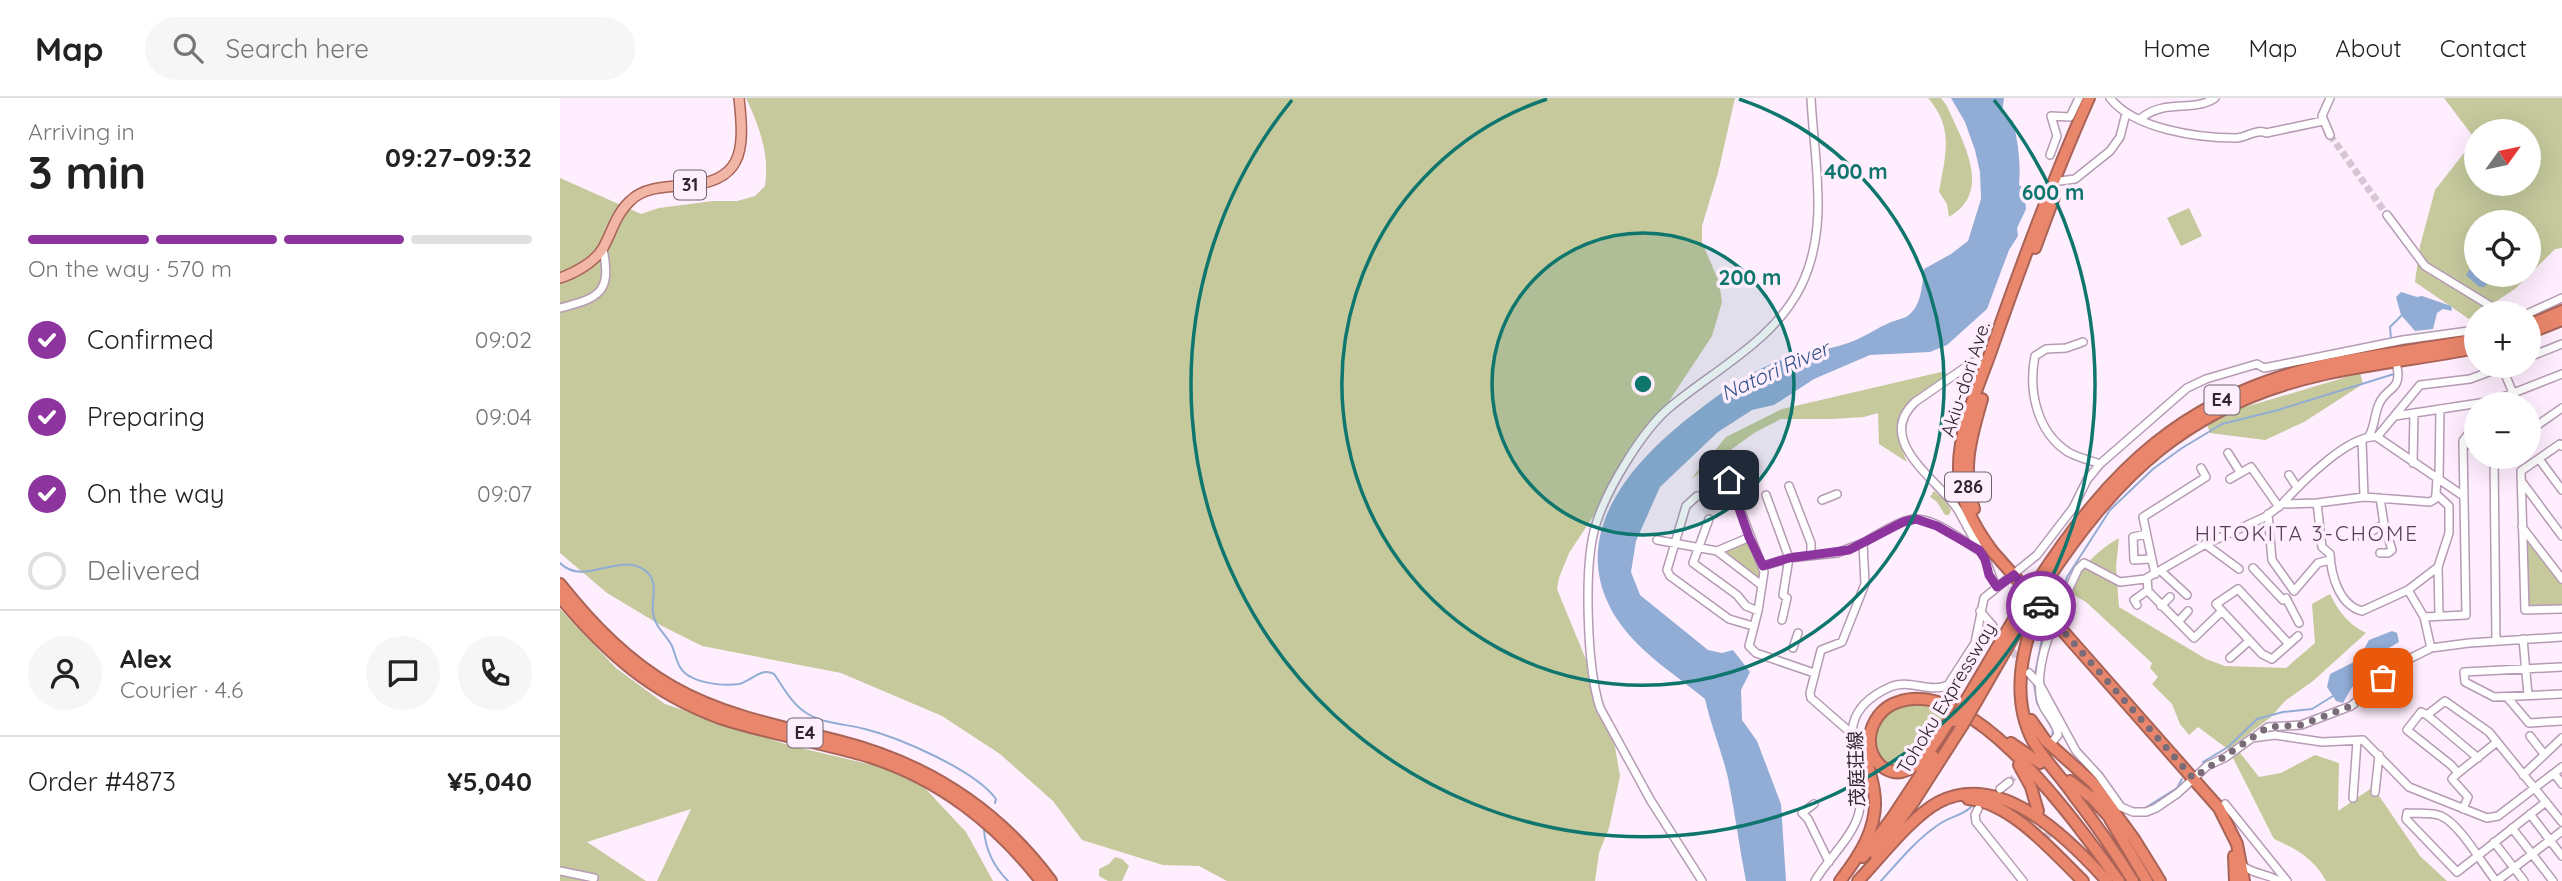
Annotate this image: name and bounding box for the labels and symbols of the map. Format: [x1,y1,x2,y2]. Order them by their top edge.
north arrow [2464,119,2541,196]
text: 400 m [1824,158,1888,184]
road number: 31 [674,170,706,200]
text: 600 m [2022,179,2084,205]
text: 200 m [1719,264,1781,290]
street label: Akiu-dori Ave. [1935,318,1995,440]
water label: Natori River [1717,334,1835,405]
centre of rings [1631,372,1655,396]
road number: E4 [2204,386,2240,414]
pin [1699,450,1759,510]
road number: 286 [1945,472,1991,502]
district label: HITOKITA 3-CHOME [2195,520,2419,546]
courier [2006,571,2076,641]
street label: Tohoku Expressway [1891,618,2001,778]
pin [2353,648,2413,708]
road number: E4 [788,718,822,748]
street label: 茂庭荘線 [1843,731,1869,807]

